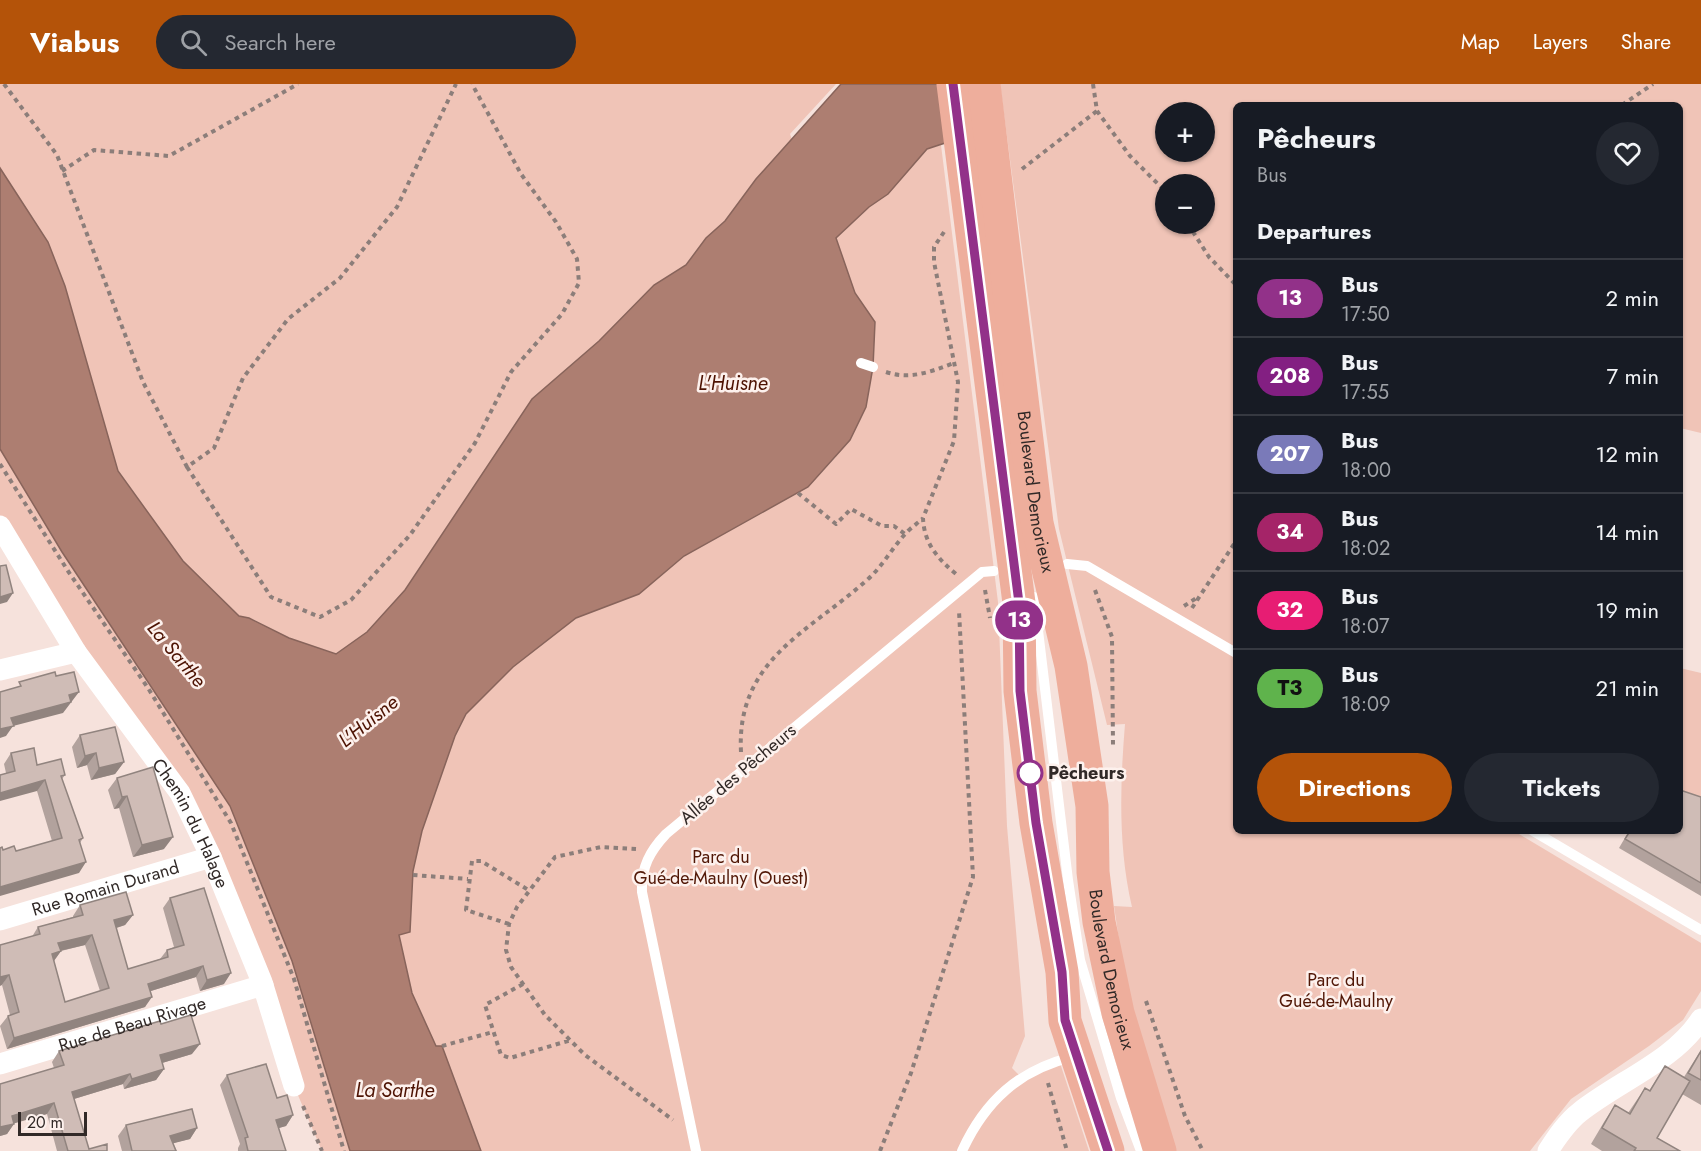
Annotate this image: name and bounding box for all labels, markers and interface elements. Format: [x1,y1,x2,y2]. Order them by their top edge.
search box [156,15,576,69]
text: Viabus [30,22,120,63]
icon: search [177,26,210,59]
text: Search here [225,26,336,58]
text: Map [1461,27,1500,57]
text: Layers [1533,27,1588,57]
text: Share [1621,27,1671,57]
map controls [1155,102,1215,234]
button: + [1155,102,1215,162]
text: Pêcheurs [1257,118,1376,159]
button: heart [1596,122,1659,185]
text: Bus [1257,161,1287,190]
button: − [1155,174,1215,234]
text: Departures [1257,215,1371,247]
text: Bus [1341,268,1378,300]
text: 2 min [1605,282,1659,314]
text: 13 [1278,283,1302,313]
text: 17:50 [1341,300,1390,329]
text: Bus [1341,346,1378,378]
text: 7 min [1606,360,1659,392]
text: 208 [1270,361,1310,391]
water label: L'Huisne [698,369,768,398]
text: 17:55 [1341,378,1389,407]
street label: Boulevard Demorieux [1011,409,1061,576]
text: Bus [1341,424,1378,456]
text: 12 min [1596,438,1659,470]
text: 207 [1270,439,1310,469]
text: 18:00 [1341,456,1391,485]
text: Bus [1341,502,1378,534]
text: 14 min [1595,516,1659,548]
text: 34 [1276,517,1304,547]
text: 18:02 [1341,534,1390,563]
text: Bus [1341,580,1378,612]
text: 19 min [1595,594,1659,626]
text: 32 [1277,595,1303,625]
line badge: 13 [992,600,1046,640]
text: 13 [1007,605,1031,635]
text: 18:07 [1341,612,1389,641]
water label: La Sarthe [140,615,213,694]
text: Bus [1341,658,1378,690]
text: 21 min [1596,672,1659,704]
text: T3 [1278,673,1302,703]
water label: L'Huisne [332,688,404,755]
text: 18:09 [1341,690,1390,719]
street label: Allée des Pêcheurs [674,717,802,831]
street label: Chemin du Halage [146,753,235,892]
button: Directions [1257,753,1452,822]
button: Tickets [1464,753,1659,822]
marker: Pêcheurs [1017,760,1043,786]
place label: Pêcheurs [1048,760,1124,786]
park label: Parc du Gué-de-Maulny (Ouest) [634,844,808,891]
street label: Rue Romain Durand [29,854,182,923]
street label: Boulevard Demorieux [1082,888,1142,1053]
park label: Parc du Gué-de-Maulny [1279,967,1393,1014]
street label: Rue de Beau Rivage [55,990,209,1059]
water label: La Sarthe [355,1076,435,1105]
scale bar [18,1109,87,1136]
text: 20 m [27,1111,63,1134]

